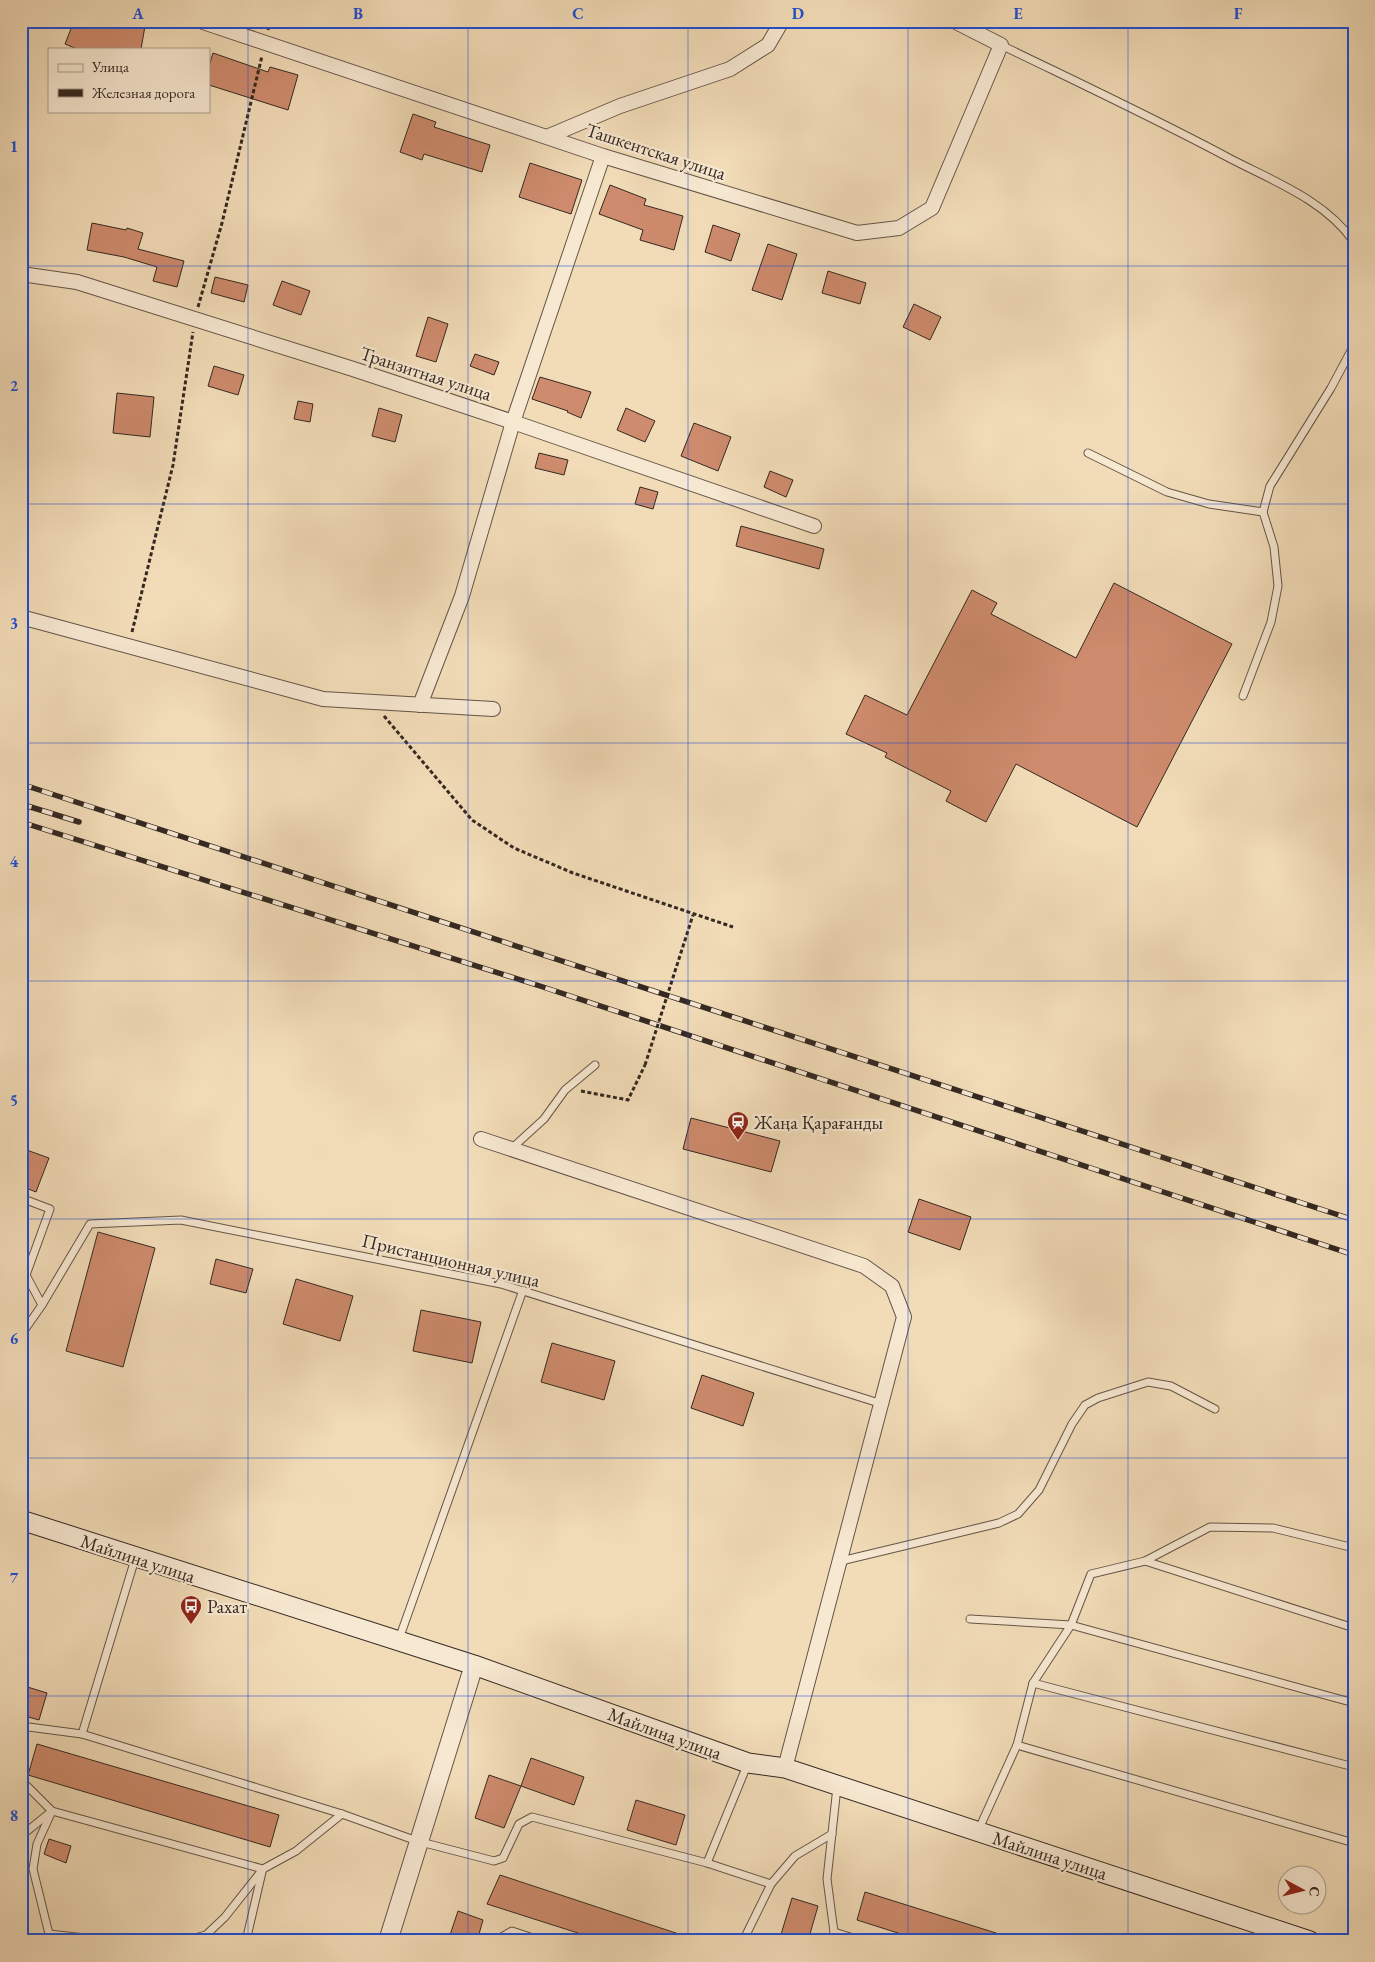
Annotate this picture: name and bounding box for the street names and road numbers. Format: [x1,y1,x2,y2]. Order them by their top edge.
street label: Ташкентская улица [583,117,729,186]
street label: Транзитная улица [357,340,495,407]
street label: Пристанционная улица [359,1228,543,1293]
street label: Майлина улица [77,1528,199,1589]
street label: Майлина улица [605,1701,725,1766]
street label: Майлина улица [989,1825,1111,1886]

